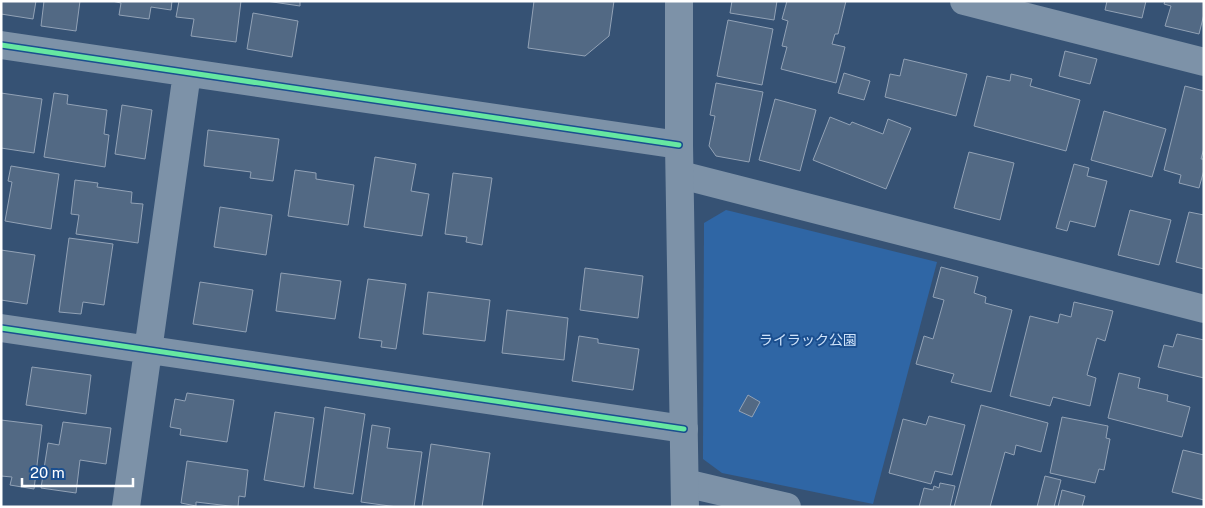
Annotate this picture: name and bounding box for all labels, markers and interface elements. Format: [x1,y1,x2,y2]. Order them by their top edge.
park label: ライラック公園 [759,332,857,348]
scale bar [22,456,134,488]
text: 20 m [30,464,65,481]

